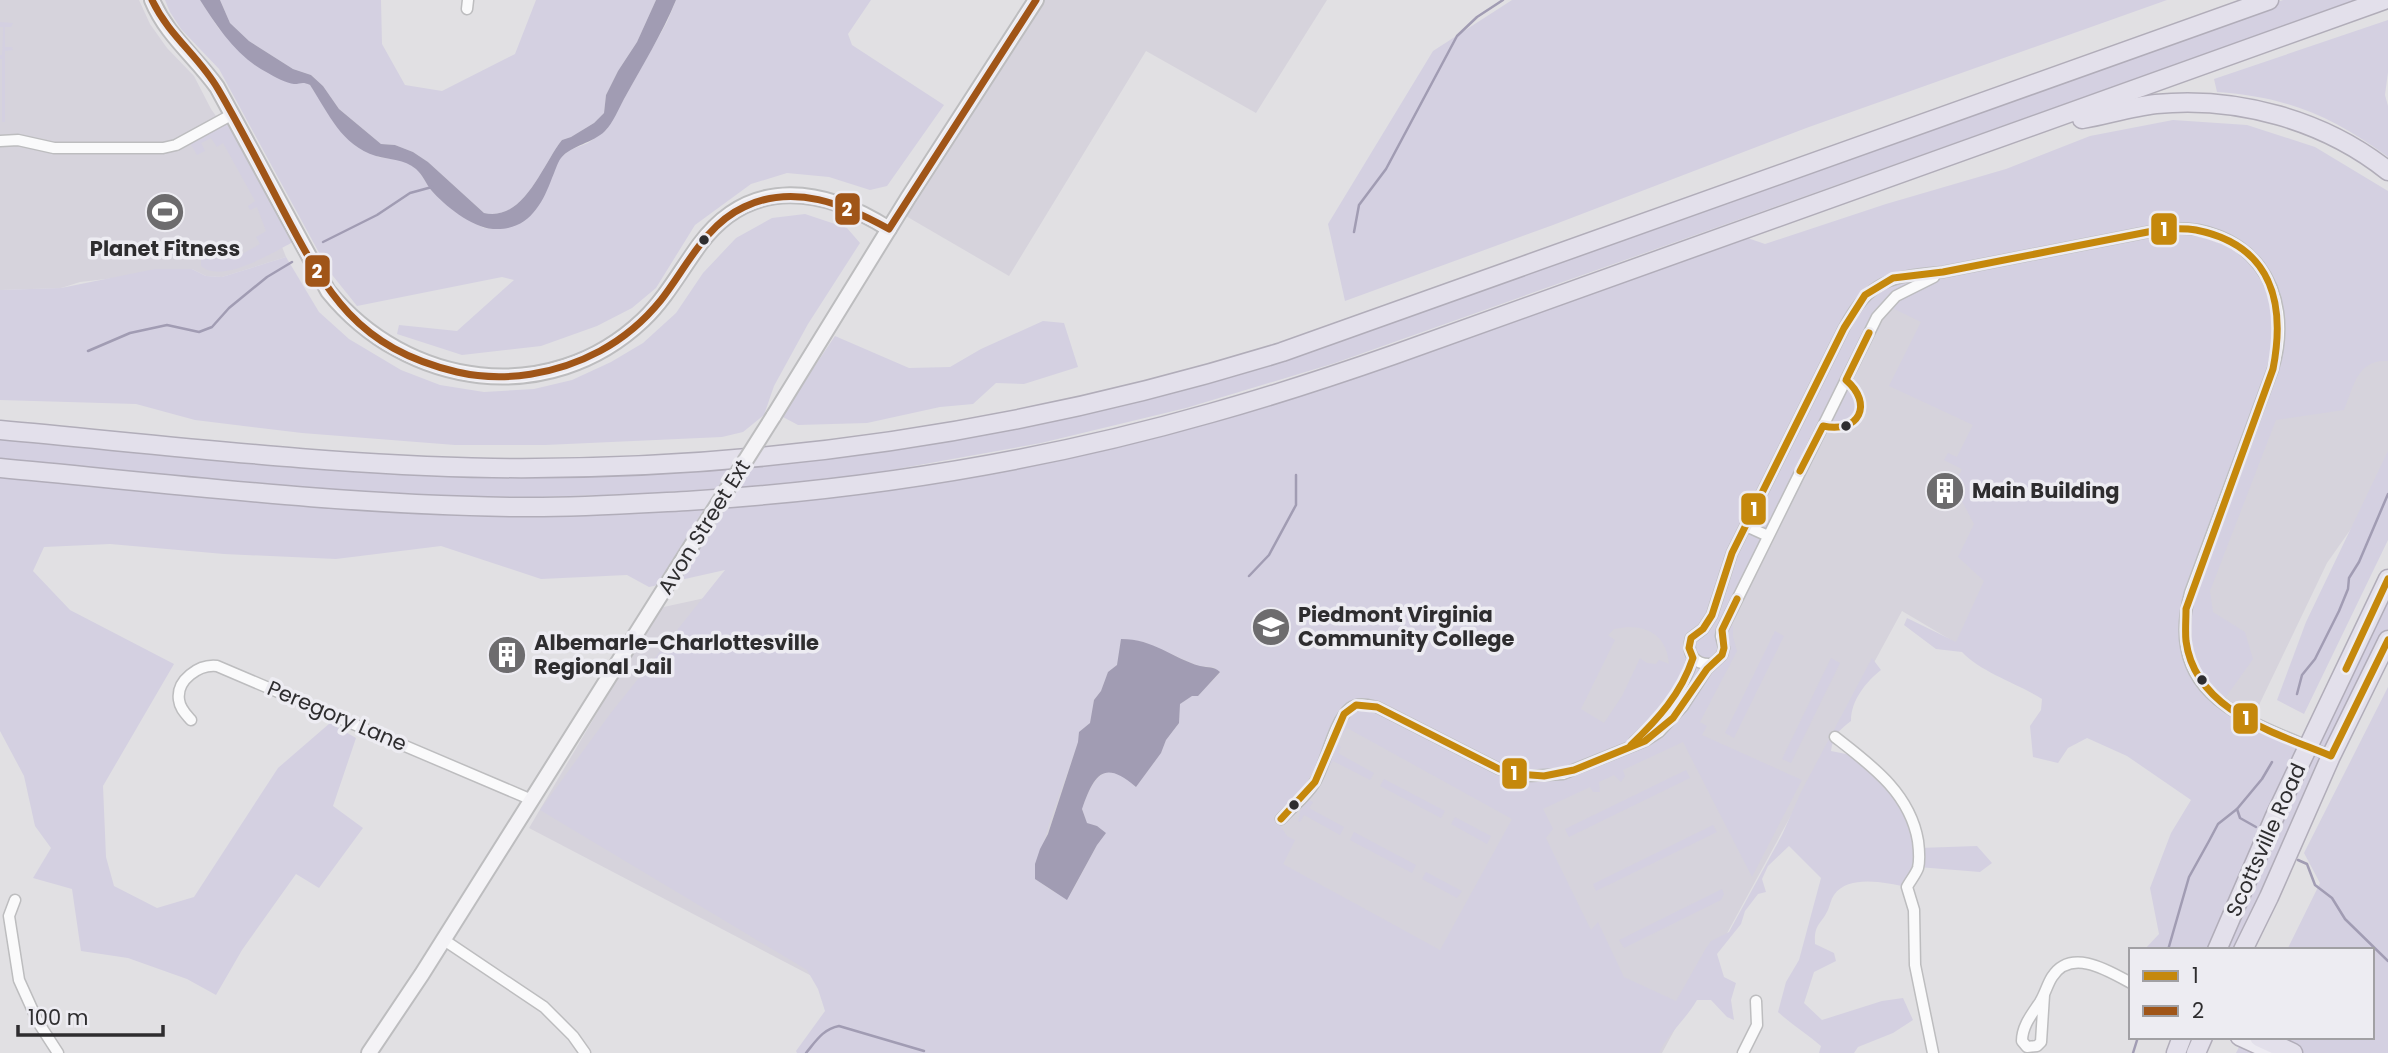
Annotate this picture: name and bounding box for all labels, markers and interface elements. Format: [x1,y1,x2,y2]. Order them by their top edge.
sports icon: Planet Fitness [144,191,186,233]
line badge: 2 [834,192,861,226]
text: 2 [842,196,853,223]
line badge: 1 [2150,212,2178,246]
text: 1 [2160,216,2168,243]
unlabelled marker [697,233,711,247]
place label: Planet Fitness [90,234,240,263]
line badge: 2 [304,254,331,288]
text: 2 [312,258,323,285]
unlabelled marker [1839,419,1853,433]
street label: Avon Street Ext [650,454,757,600]
building icon: Main Building [1924,470,1966,512]
place label: Main Building [1972,476,2120,505]
line badge: 1 [1740,492,1767,526]
text: 1 [1750,496,1758,523]
place label: Piedmont Virginia Community College [1298,600,1515,653]
school or university icon: Piedmont Virginia Community College [1250,606,1292,648]
place label: Albemarle-Charlottesville Regional Jail [534,628,819,681]
building icon: Albemarle-Charlottesville Regional Jail [486,634,528,676]
street label: Peregory Lane [263,673,411,758]
unlabelled marker [2195,673,2209,687]
line badge: 1 [2232,702,2259,735]
text: 1 [2242,705,2250,732]
line badge: 1 [1501,757,1528,790]
street label: Scottsville Road [2219,758,2312,921]
text: 1 [1510,760,1518,787]
unlabelled marker [1287,798,1301,812]
legend [2129,948,2374,1039]
text: 1 [2192,961,2199,990]
scale bar [18,993,163,1038]
text: 2 [2192,996,2204,1025]
text: 100 m [28,1003,88,1032]

